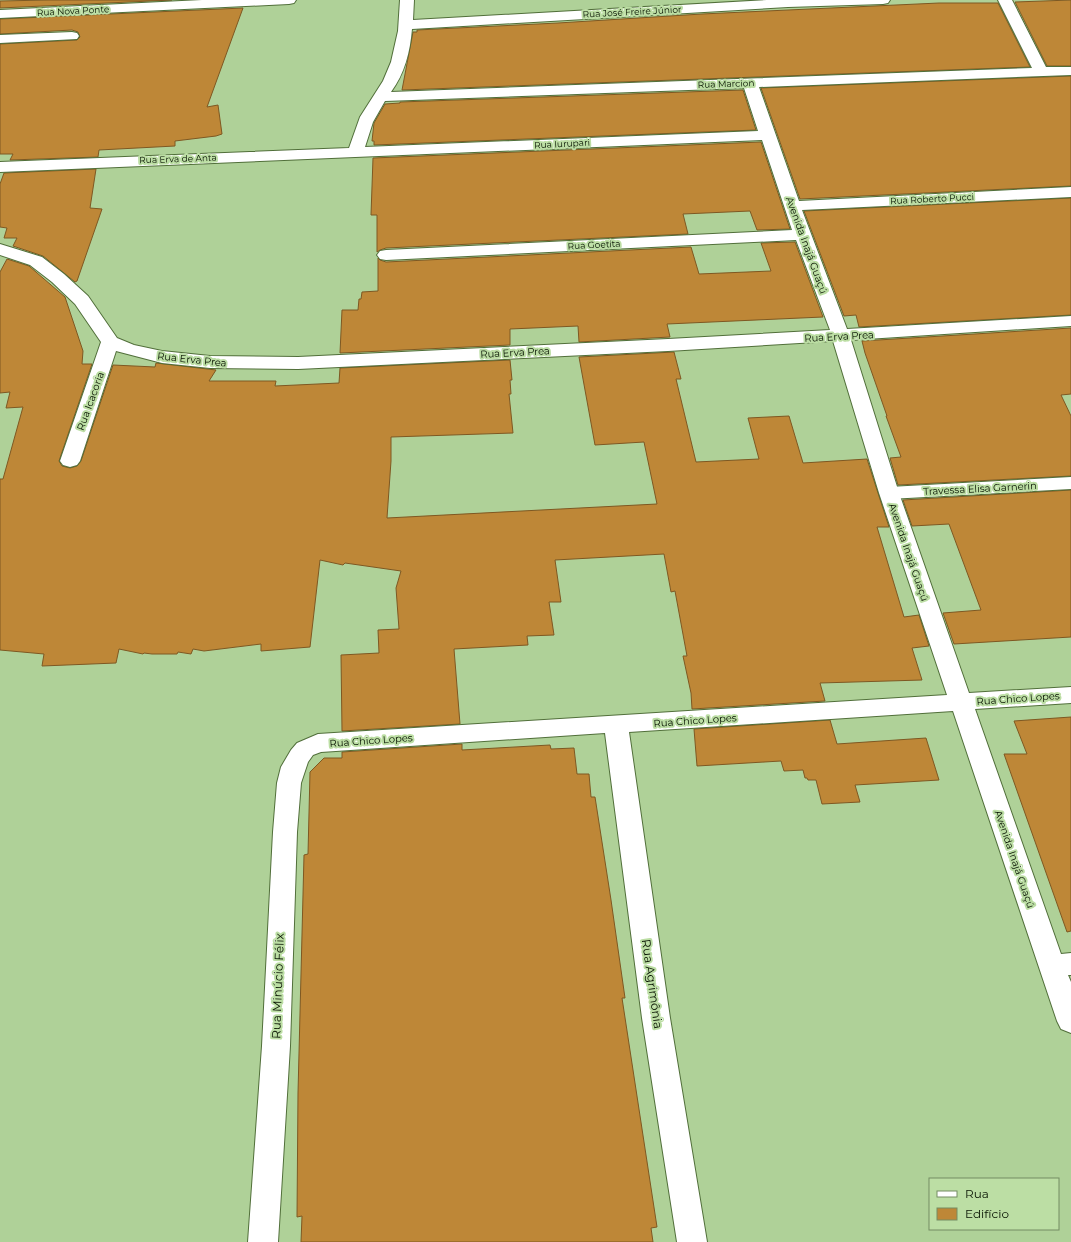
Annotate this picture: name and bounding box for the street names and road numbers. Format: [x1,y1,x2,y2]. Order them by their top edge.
street label: Rua Nova Ponte [37,3,110,18]
street label: Rua José Freire Júnior [582,3,682,20]
street label: Rua Marcion [697,77,755,90]
street label: Rua Iurupari [534,137,590,150]
street label: Rua Erva de Anta [139,152,217,165]
street label: Rua Roberto Pucci [890,191,974,206]
street label: Avenida Inajá Guaçú [783,195,830,296]
street label: Rua Goetita [567,238,621,251]
street label: Rua Erva Prea [804,328,874,345]
street label: Rua Erva Prea [480,344,550,361]
street label: Rua Erva Prea [157,349,227,370]
street label: Rua Icacoria [74,370,107,432]
street label: Travessa Elisa Garnerin [923,479,1037,498]
street label: Avenida Inajá Guaçú [886,502,931,603]
street label: Rua Chico Lopes [976,689,1060,708]
street label: Rua Chico Lopes [653,711,737,730]
street label: Rua Chico Lopes [329,731,413,750]
street label: Avenida Inajá Guaçú [992,809,1037,910]
street label: Rua Minúcio Félix [268,932,287,1039]
street label: Rua Agrimônia [639,938,666,1030]

